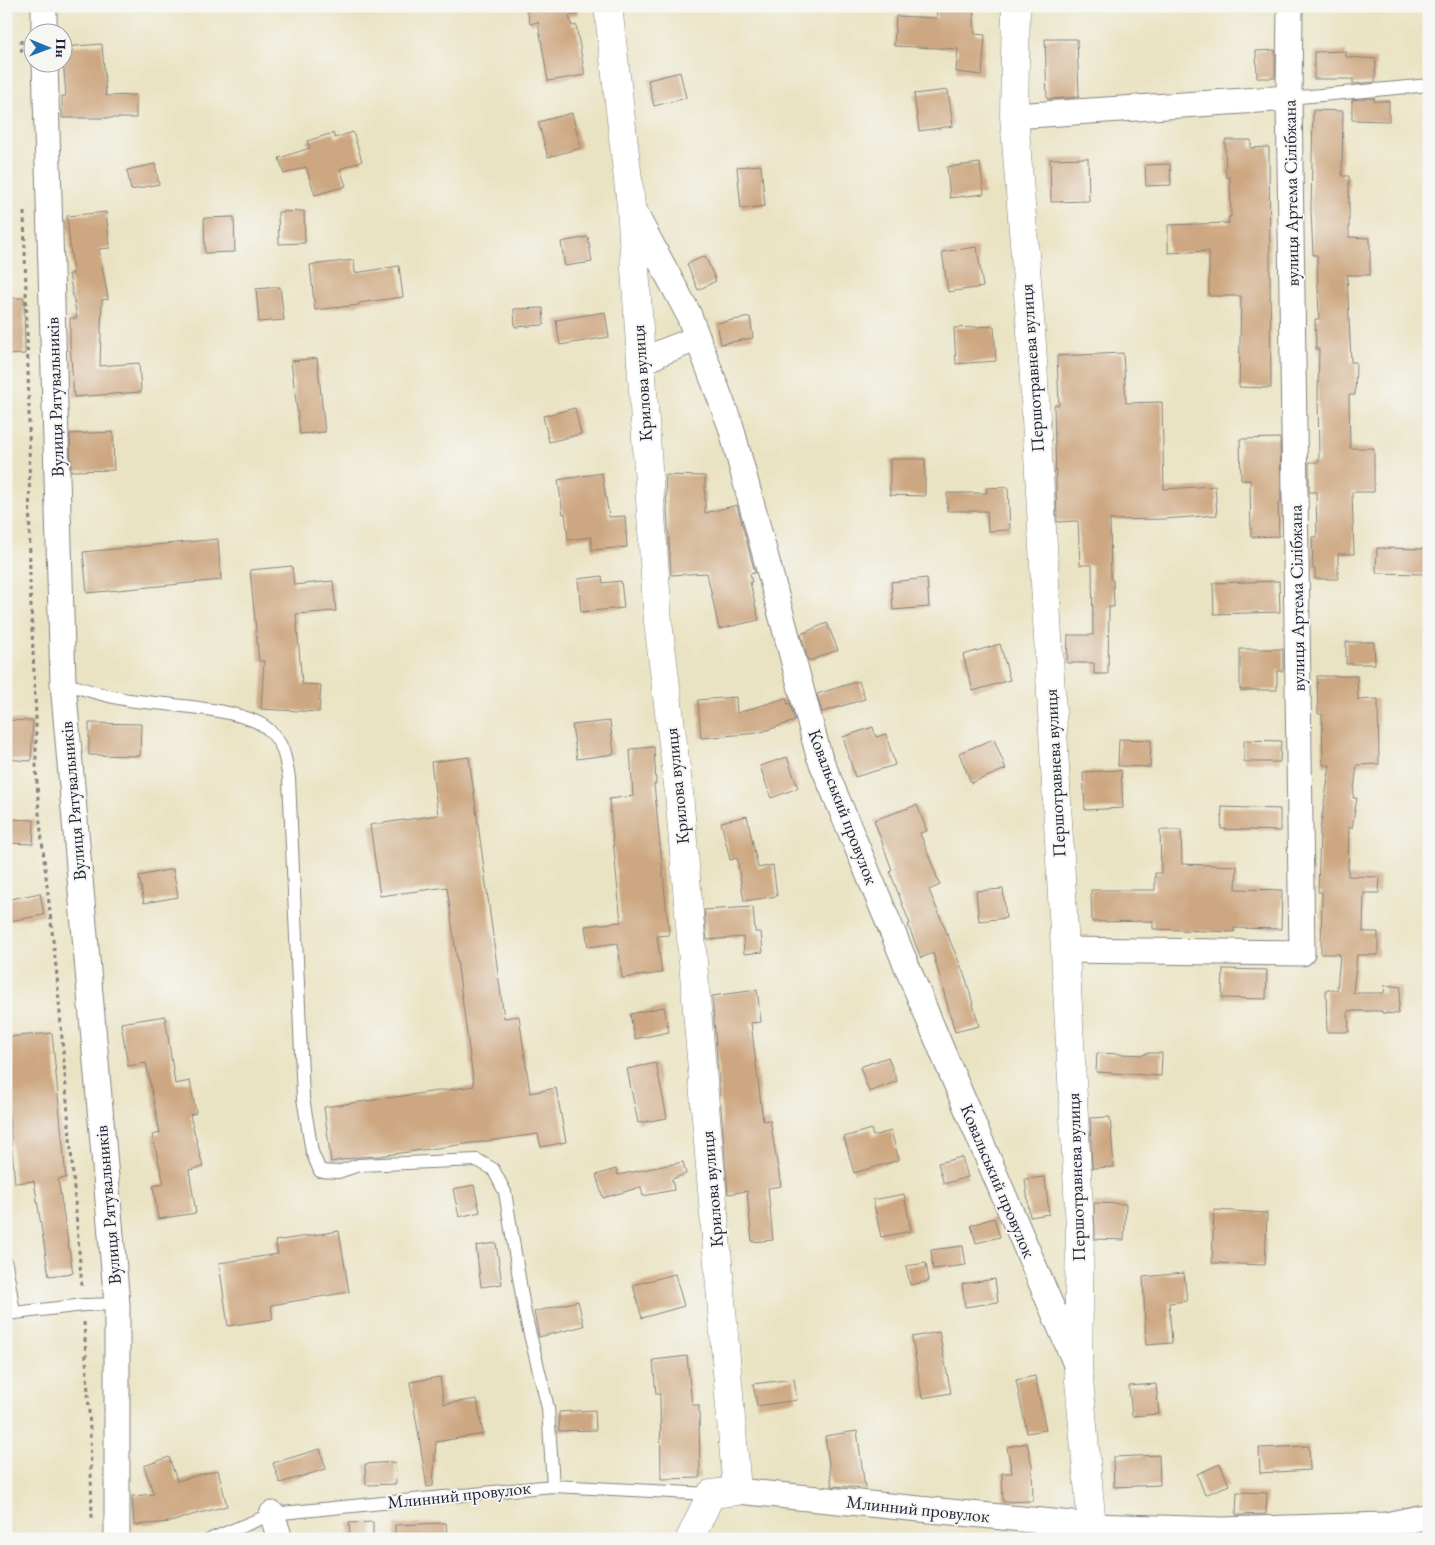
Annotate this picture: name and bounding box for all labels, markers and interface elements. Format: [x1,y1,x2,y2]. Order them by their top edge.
north arrow [22,22,72,72]
text: Пн [52,38,70,58]
street label: вулиця Артема Сілібжана [1277,99,1304,286]
street label: Першотравнева вулиця [1014,283,1049,453]
street label: Вулиця Рятувальників [40,316,69,477]
street label: Крилова вулиця [626,324,657,442]
street label: вулиця Артема Сілібжана [1283,504,1310,691]
street label: Першотравнева вулиця [1039,688,1070,858]
street label: Вулиця Рятувальників [54,720,91,882]
street label: Ковальський провулок [803,726,884,888]
street label: Крилова вулиця [659,727,694,845]
street label: Першотравнева вулиця [1061,1092,1090,1262]
street label: Ковальський провулок [956,1100,1041,1261]
street label: Вулиця Рятувальників [89,1124,126,1286]
street label: Крилова вулиця [695,1130,728,1248]
street label: Млинний провулок [386,1475,532,1513]
street label: Млинний провулок [845,1490,991,1528]

